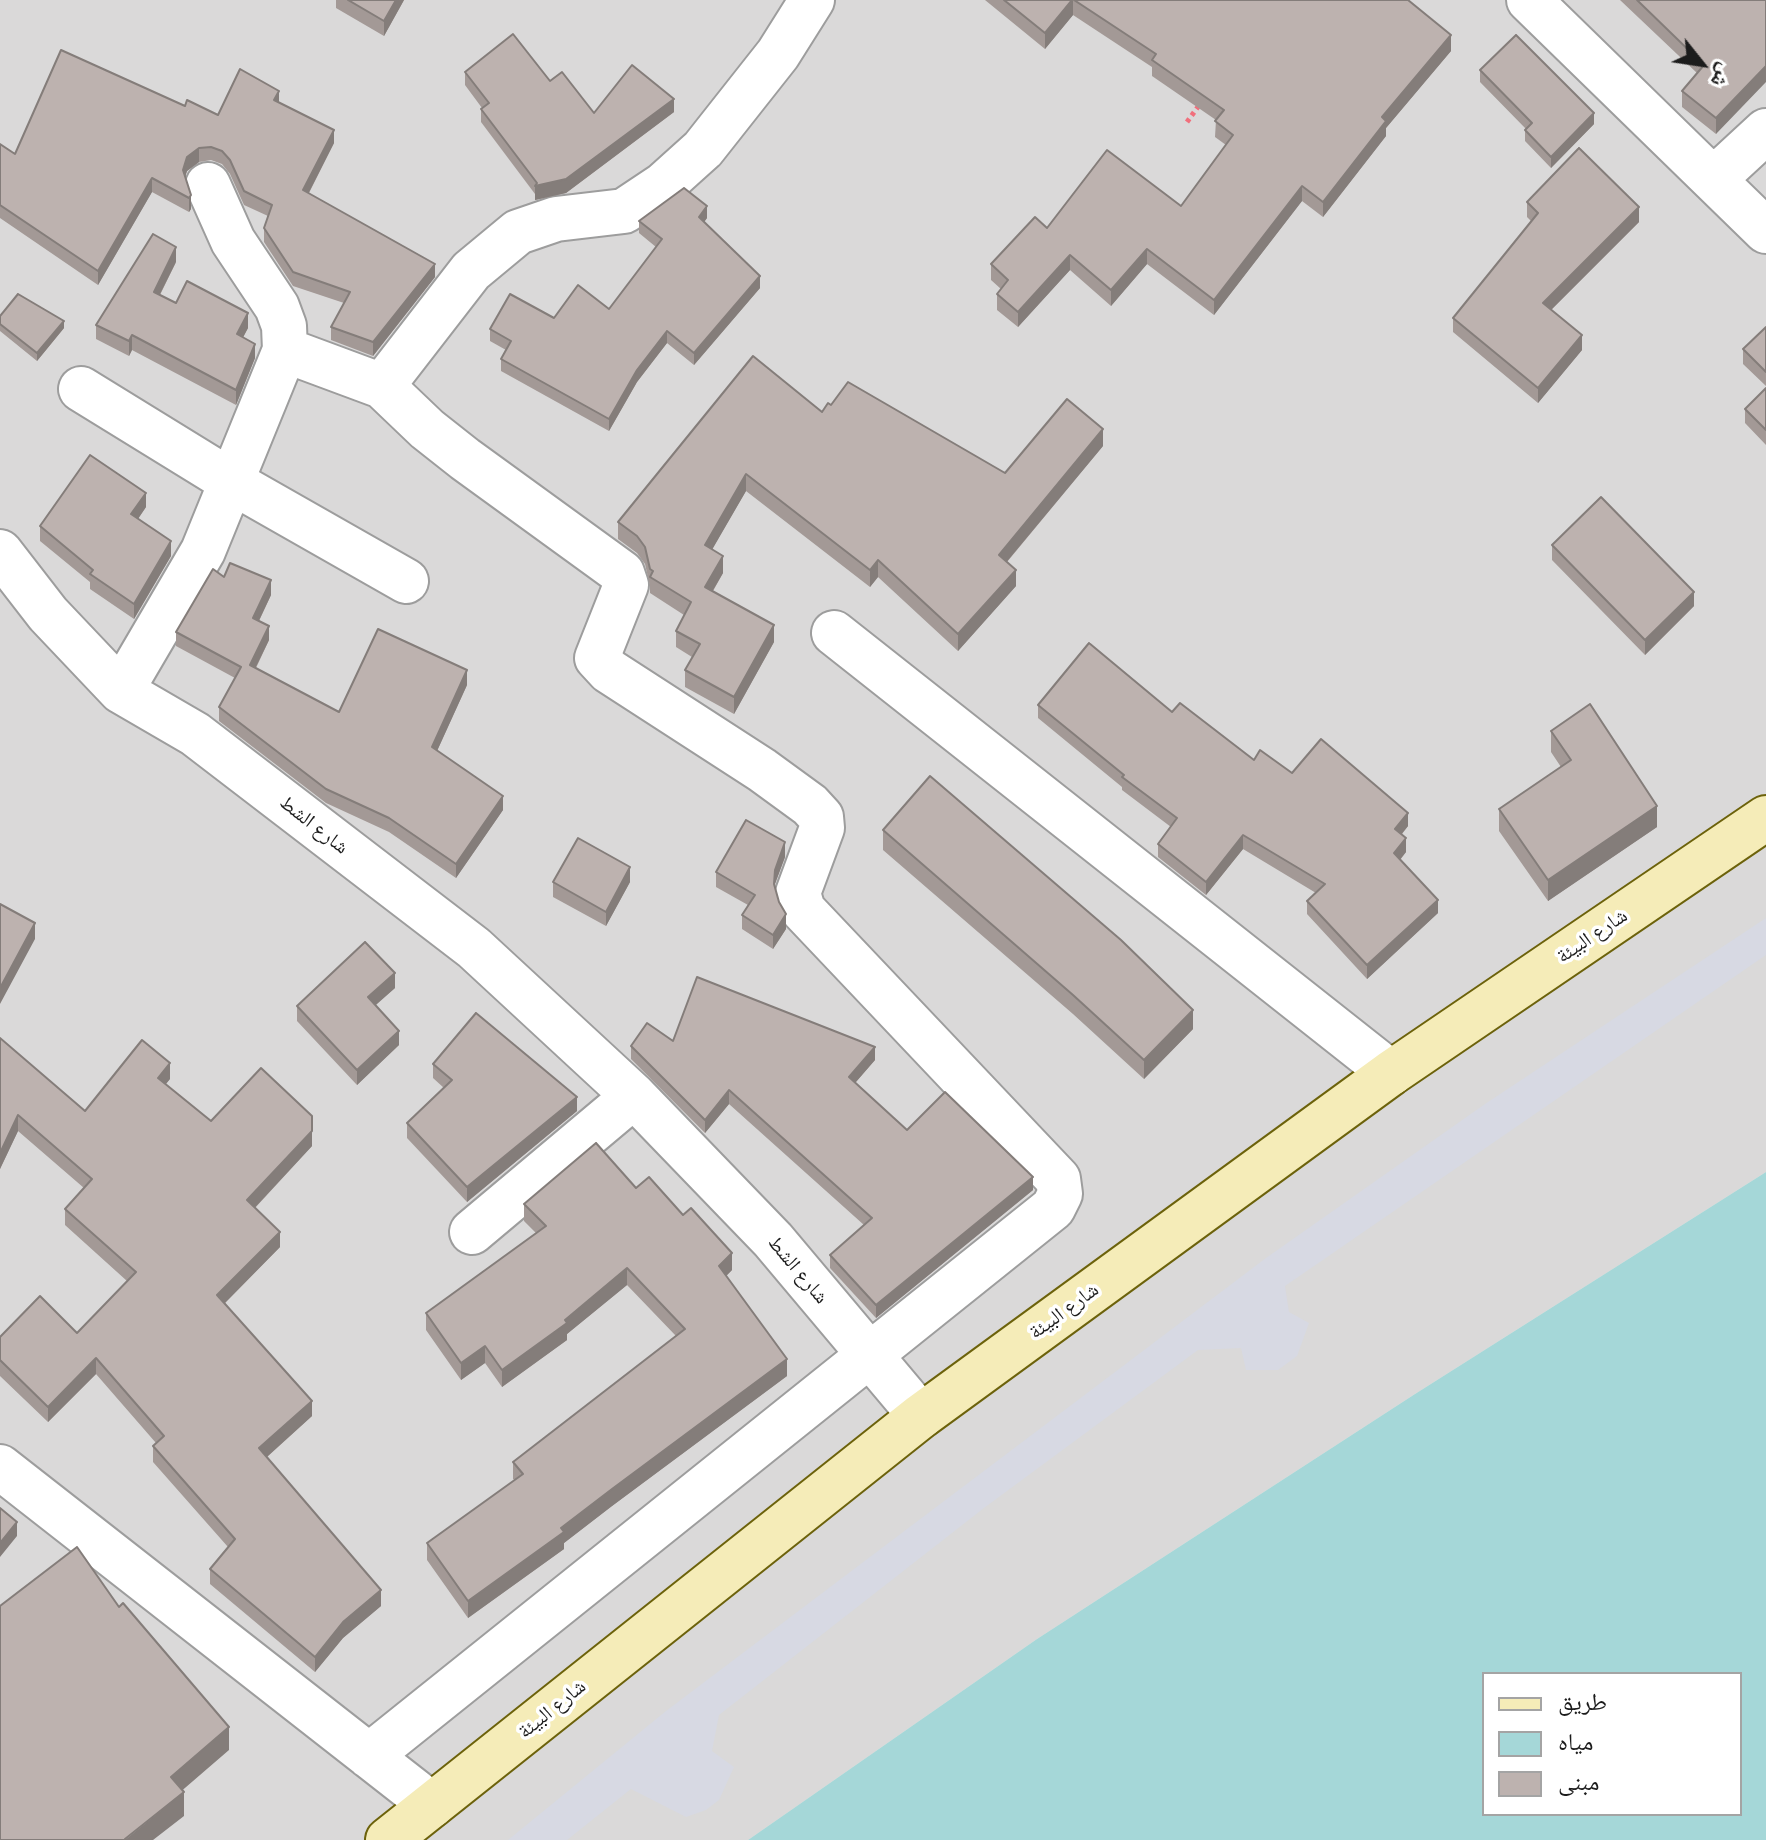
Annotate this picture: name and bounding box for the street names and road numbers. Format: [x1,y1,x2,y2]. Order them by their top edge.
street label: شارع الشط [275,791,353,859]
street label: شارع البيئة [1552,904,1632,968]
street label: شارع الشط [763,1231,833,1309]
street label: شارع البيئة [1025,1278,1103,1344]
street label: شارع البيئة [513,1674,591,1744]

